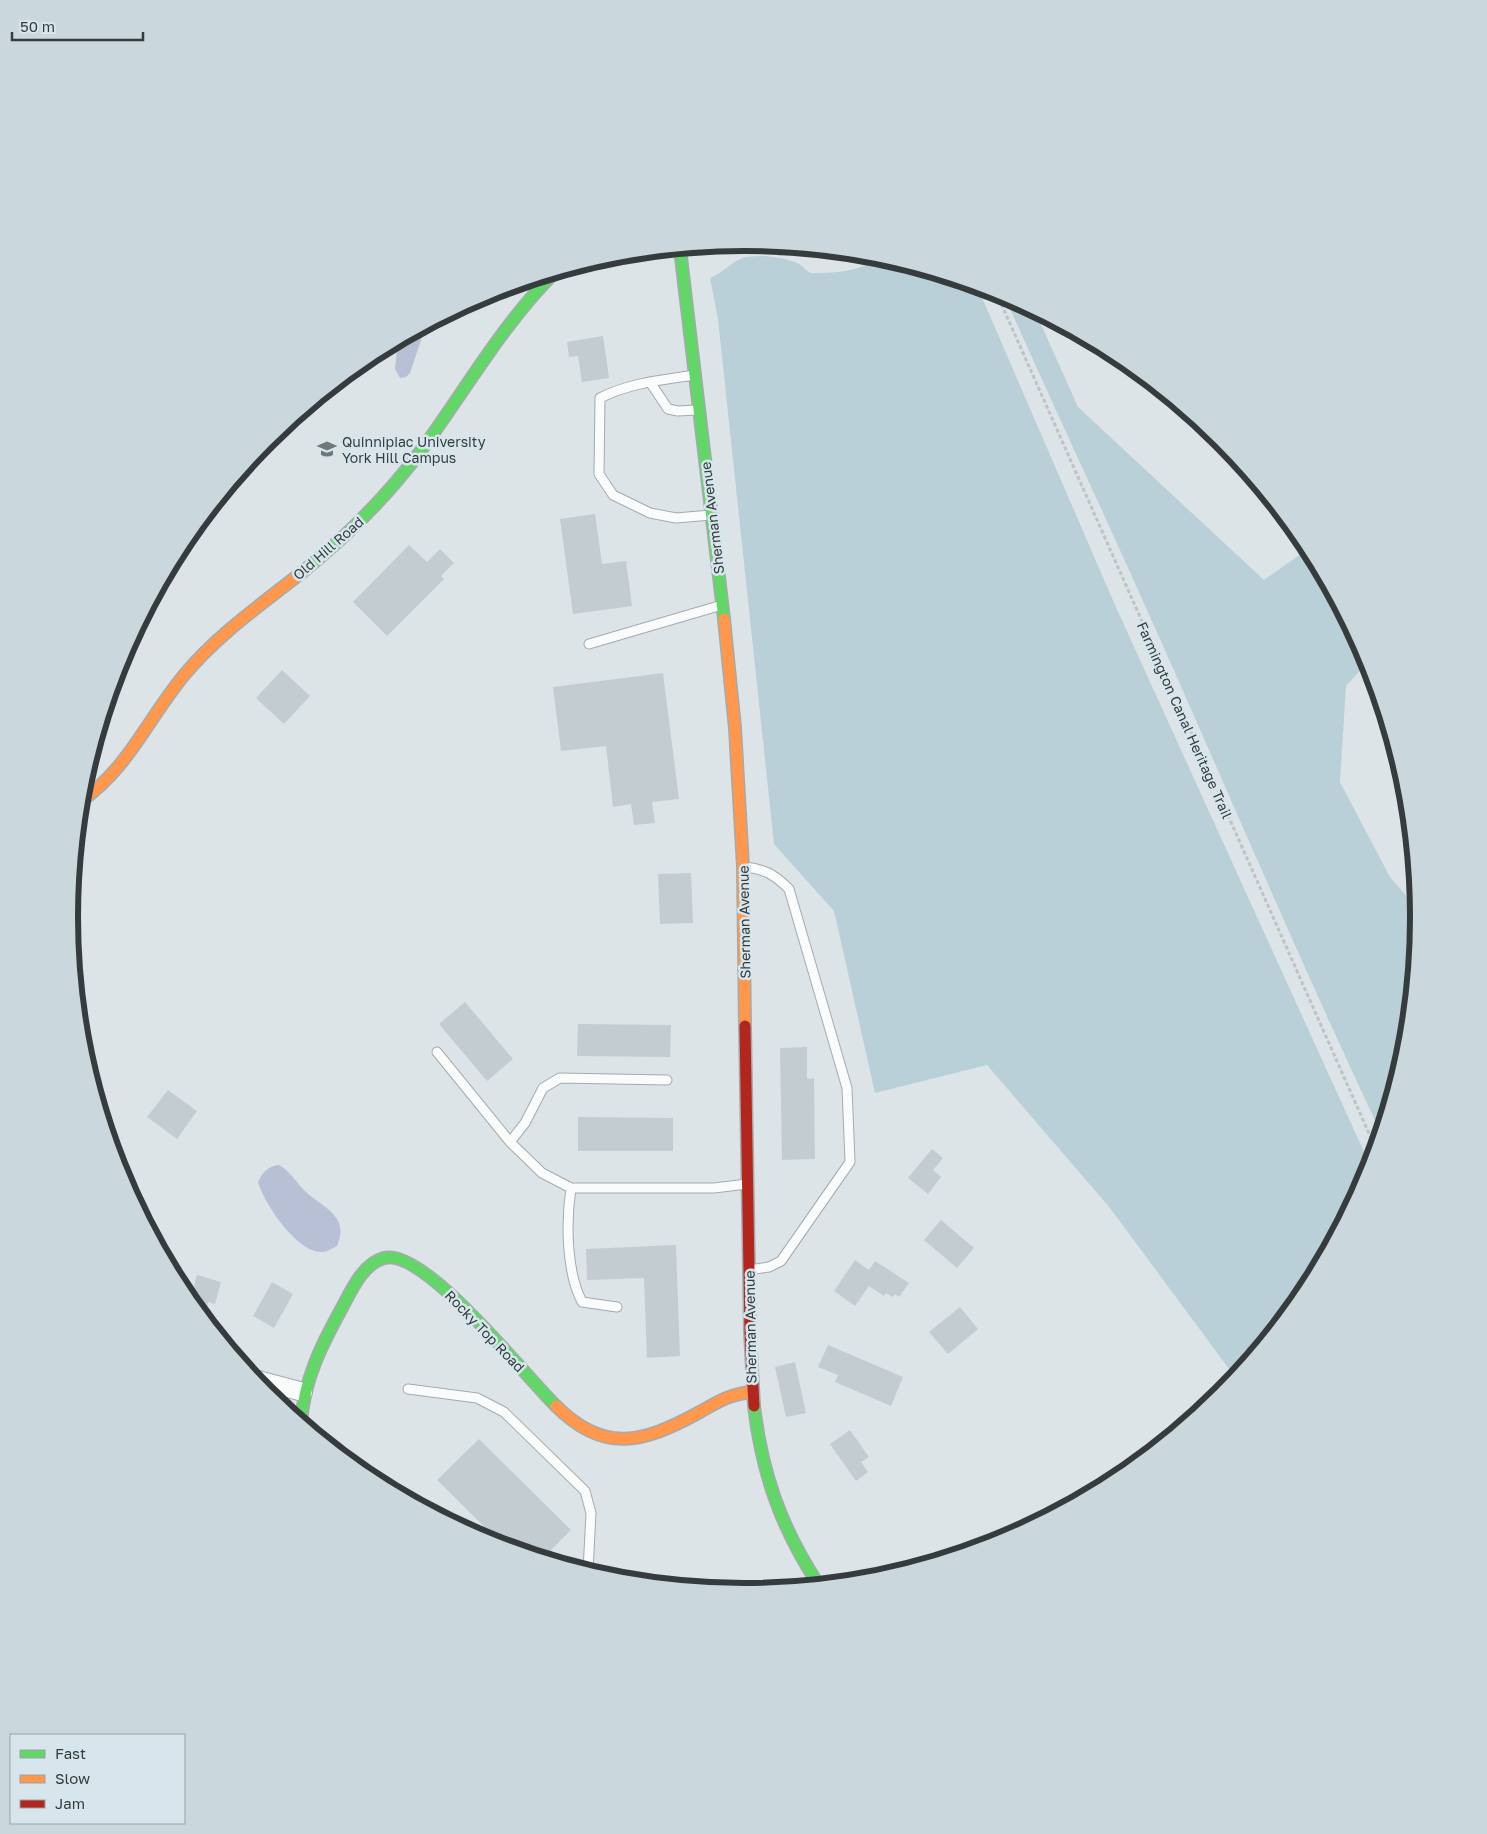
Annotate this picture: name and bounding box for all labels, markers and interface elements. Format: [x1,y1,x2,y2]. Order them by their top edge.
scale bar [12,10,144,42]
text: 50 m [20,17,55,35]
place label: Quinnipiac University York Hill Campus [342,433,486,466]
school or university icon: Quinnipiac University York Hill Campus [316,438,338,460]
street label: Sherman Avenue [697,461,727,575]
street label: Old Hill Road [289,513,367,583]
street label: Farmington Canal Heritage Trail [1134,619,1236,821]
street label: Sherman Avenue [735,865,753,979]
street label: Sherman Avenue [741,1270,759,1384]
street label: Rocky Top Road [442,1287,528,1375]
legend [10,1734,185,1824]
text: Fast [55,1744,86,1762]
text: Slow [55,1769,90,1787]
text: Jam [55,1794,85,1812]

